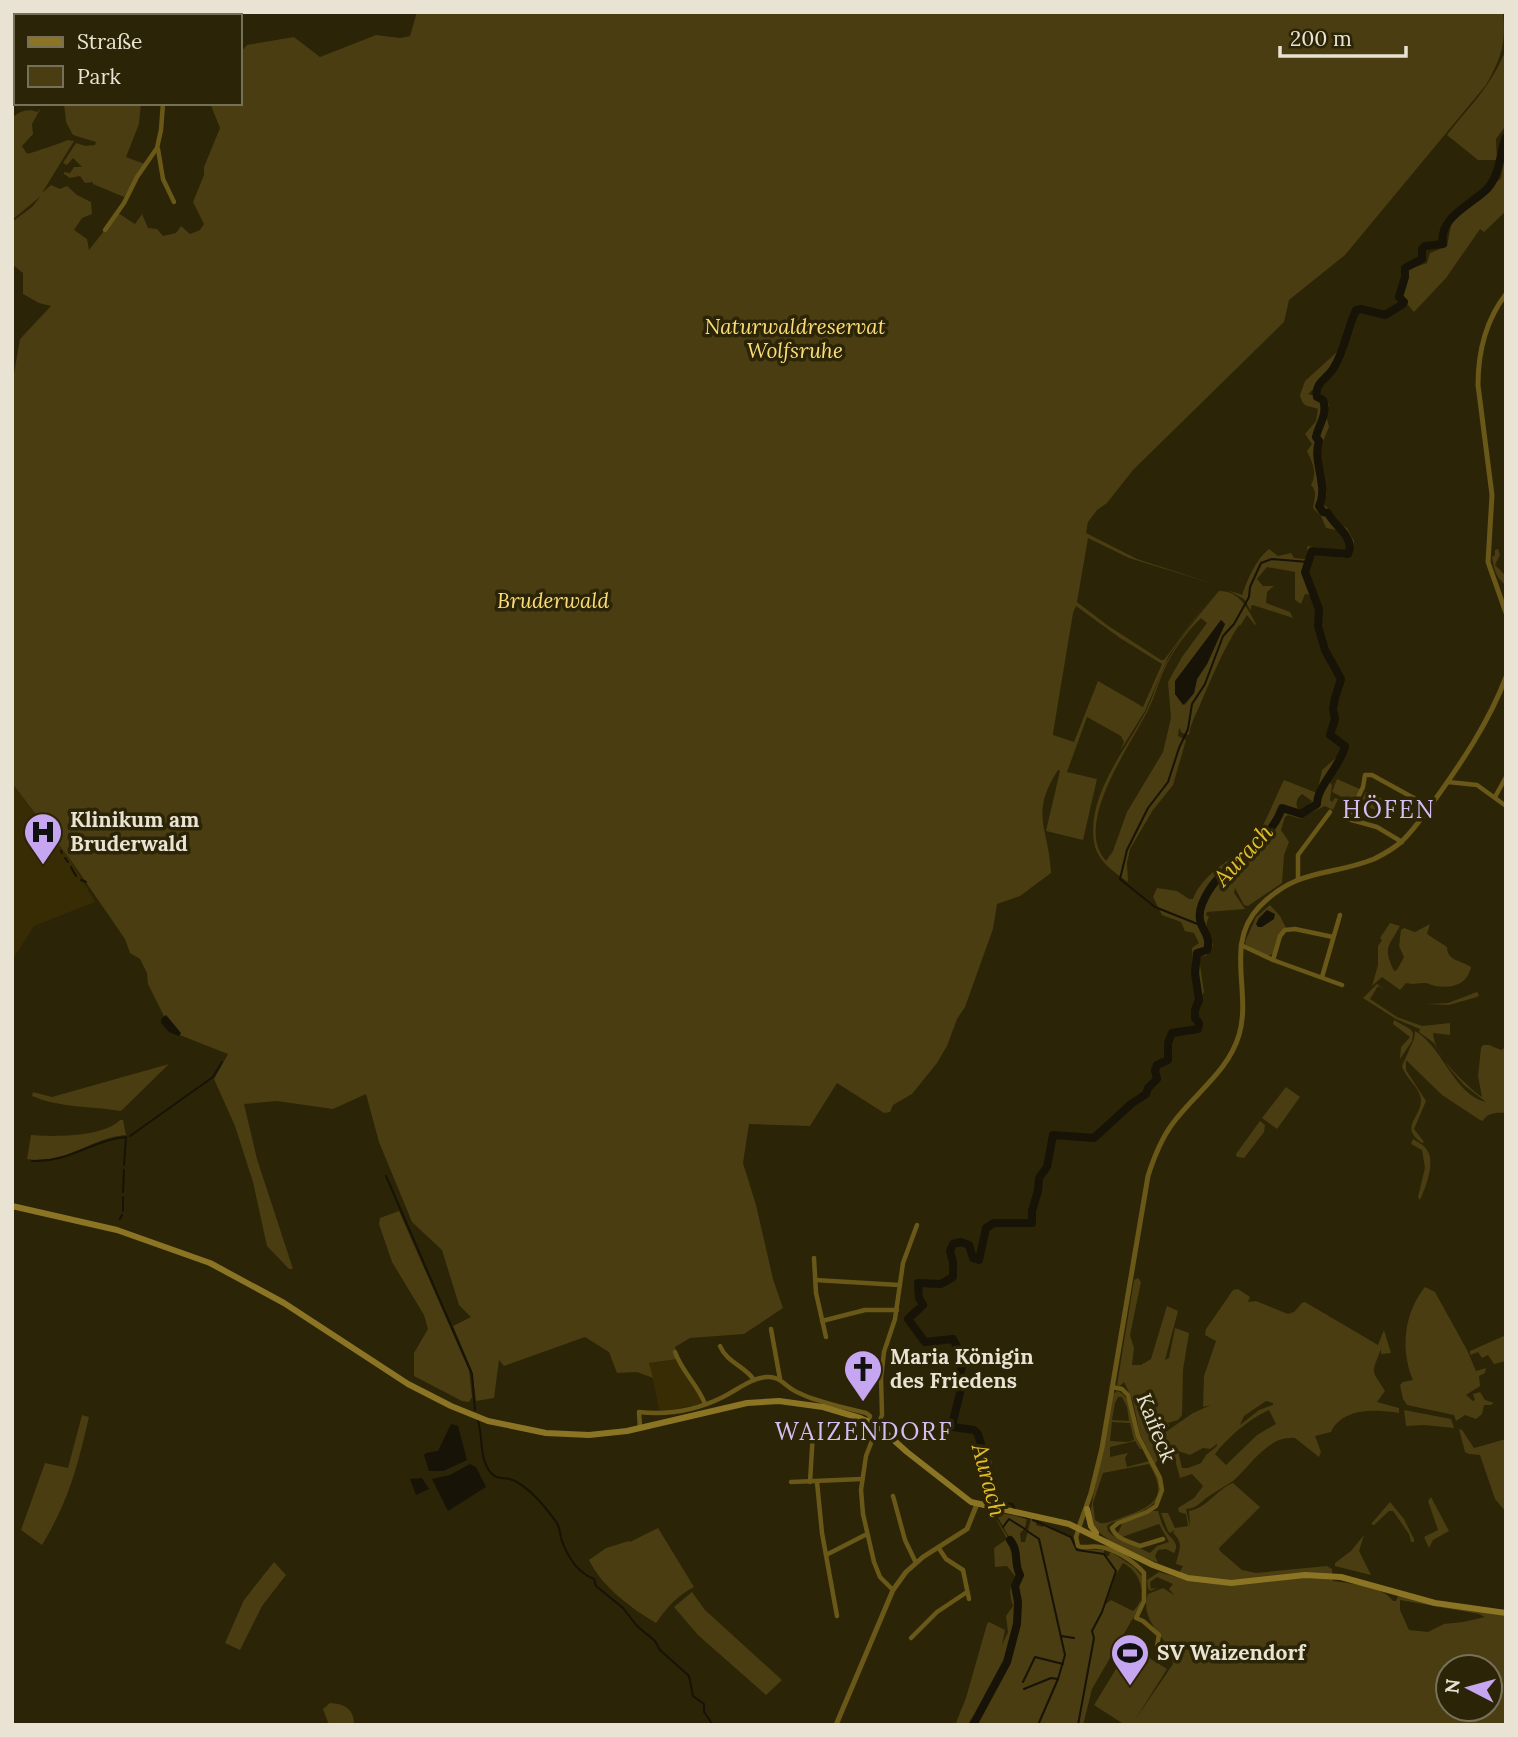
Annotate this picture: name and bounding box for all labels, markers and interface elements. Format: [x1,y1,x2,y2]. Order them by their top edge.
legend [14,14,242,105]
scale bar [1280,14,1406,58]
text: 200 m [1290,25,1352,52]
text: Straße [77,28,142,55]
text: Park [77,63,121,90]
park label: Naturwaldreservat Wolfsruhe [705,313,886,364]
park label: Bruderwald [497,587,609,614]
district label: HÖFEN [1342,794,1436,825]
place label: Klinikum am Bruderwald [70,806,199,857]
hospital icon: Klinikum am Bruderwald [22,811,64,866]
water label: Aurach [1206,817,1279,893]
place label: Maria Königin des Friedens [890,1343,1034,1394]
church icon: Maria Königin des Friedens [842,1348,884,1403]
street label: Kaifeck [1130,1389,1183,1467]
district label: WAIZENDORF [775,1416,953,1447]
water label: Aurach [966,1439,1013,1520]
sports icon: SV Waizendorf [1109,1632,1151,1687]
place label: SV Waizendorf [1157,1639,1306,1666]
north arrow [1434,1653,1504,1723]
text: N [1439,1677,1465,1695]

